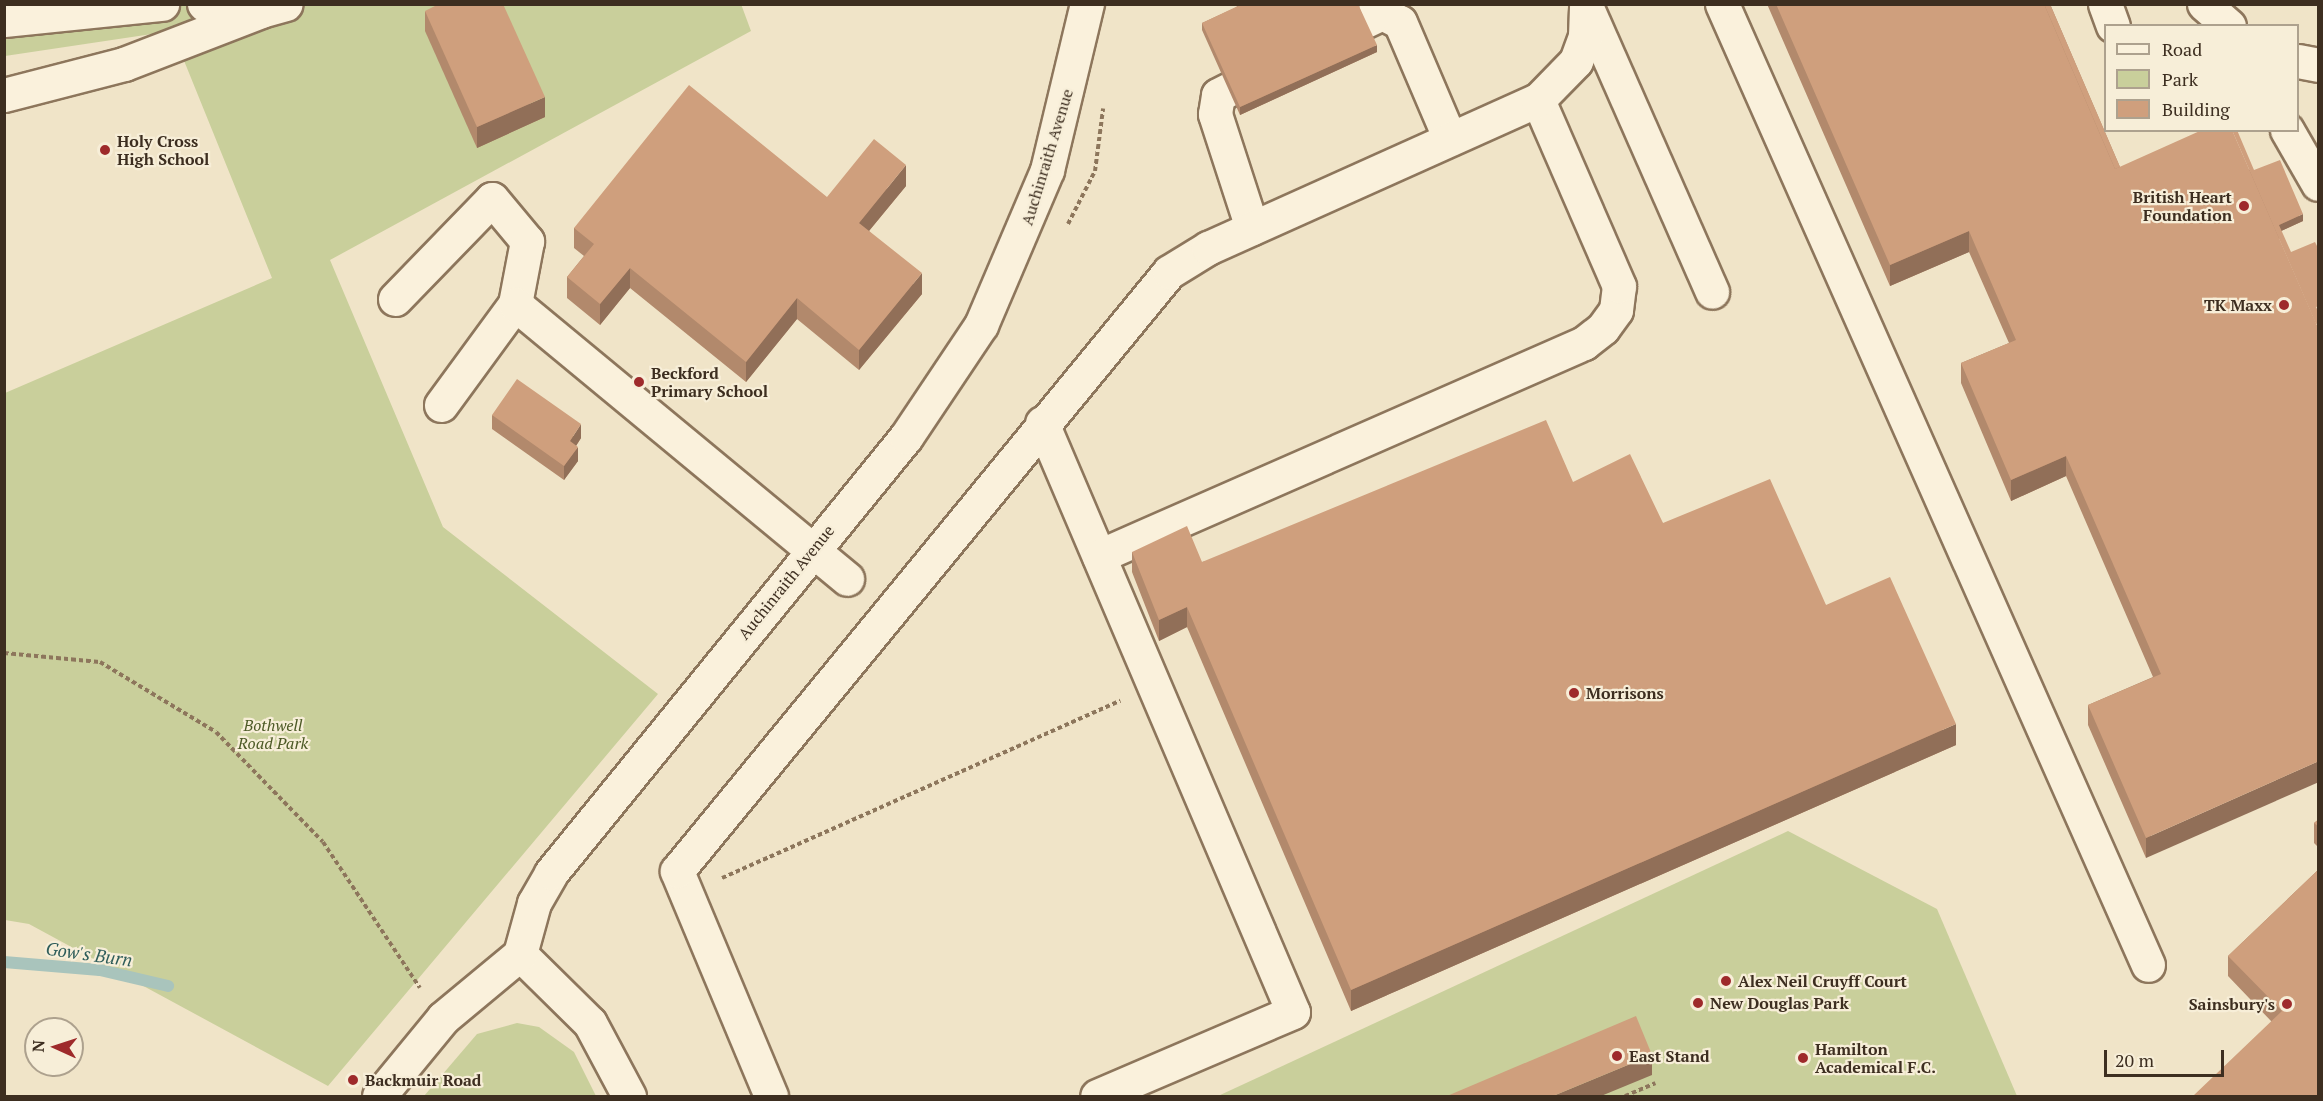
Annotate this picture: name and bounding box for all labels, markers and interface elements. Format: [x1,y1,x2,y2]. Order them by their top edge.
legend [2104,24,2299,132]
text: Road [2162,37,2202,61]
text: Park [2162,67,2198,91]
street label: Auchinraith Avenue [1017,86,1077,228]
text: Building [2162,97,2230,121]
place label: Holy Cross High School [117,131,209,169]
marker: Holy Cross High School [98,143,112,157]
place label: British Heart Foundation [2133,187,2232,225]
marker: British Heart Foundation [2237,199,2251,213]
place label: TK Maxx [2204,295,2272,315]
marker: TK Maxx [2277,298,2291,312]
place label: Beckford Primary School [651,363,768,401]
marker: Beckford Primary School [632,375,646,389]
street label: Auchinraith Avenue [734,521,838,643]
place label: Morrisons [1586,683,1664,703]
marker: Morrisons [1567,686,1581,700]
park label: Bothwell Road Park [238,715,308,753]
water label: Gow's Burn [44,937,134,971]
place label: Alex Neil Cruyff Court [1738,971,1907,991]
marker: Alex Neil Cruyff Court [1719,974,1733,988]
place label: New Douglas Park [1710,993,1849,1013]
place label: Sainsbury's [2189,994,2275,1014]
marker: New Douglas Park [1691,996,1705,1010]
marker: Sainsbury's [2280,997,2294,1011]
north arrow [24,1017,84,1077]
scale bar [2107,1038,2227,1076]
place label: Hamilton Academical F.C. [1815,1039,1936,1077]
text: N [27,1040,49,1053]
place label: East Stand [1629,1046,1710,1066]
text: 20 m [2115,1048,2154,1072]
marker: East Stand [1610,1049,1624,1063]
marker: Hamilton Academical F.C. [1796,1051,1810,1065]
place label: Backmuir Road [365,1070,481,1090]
marker: Backmuir Road [346,1073,360,1087]

